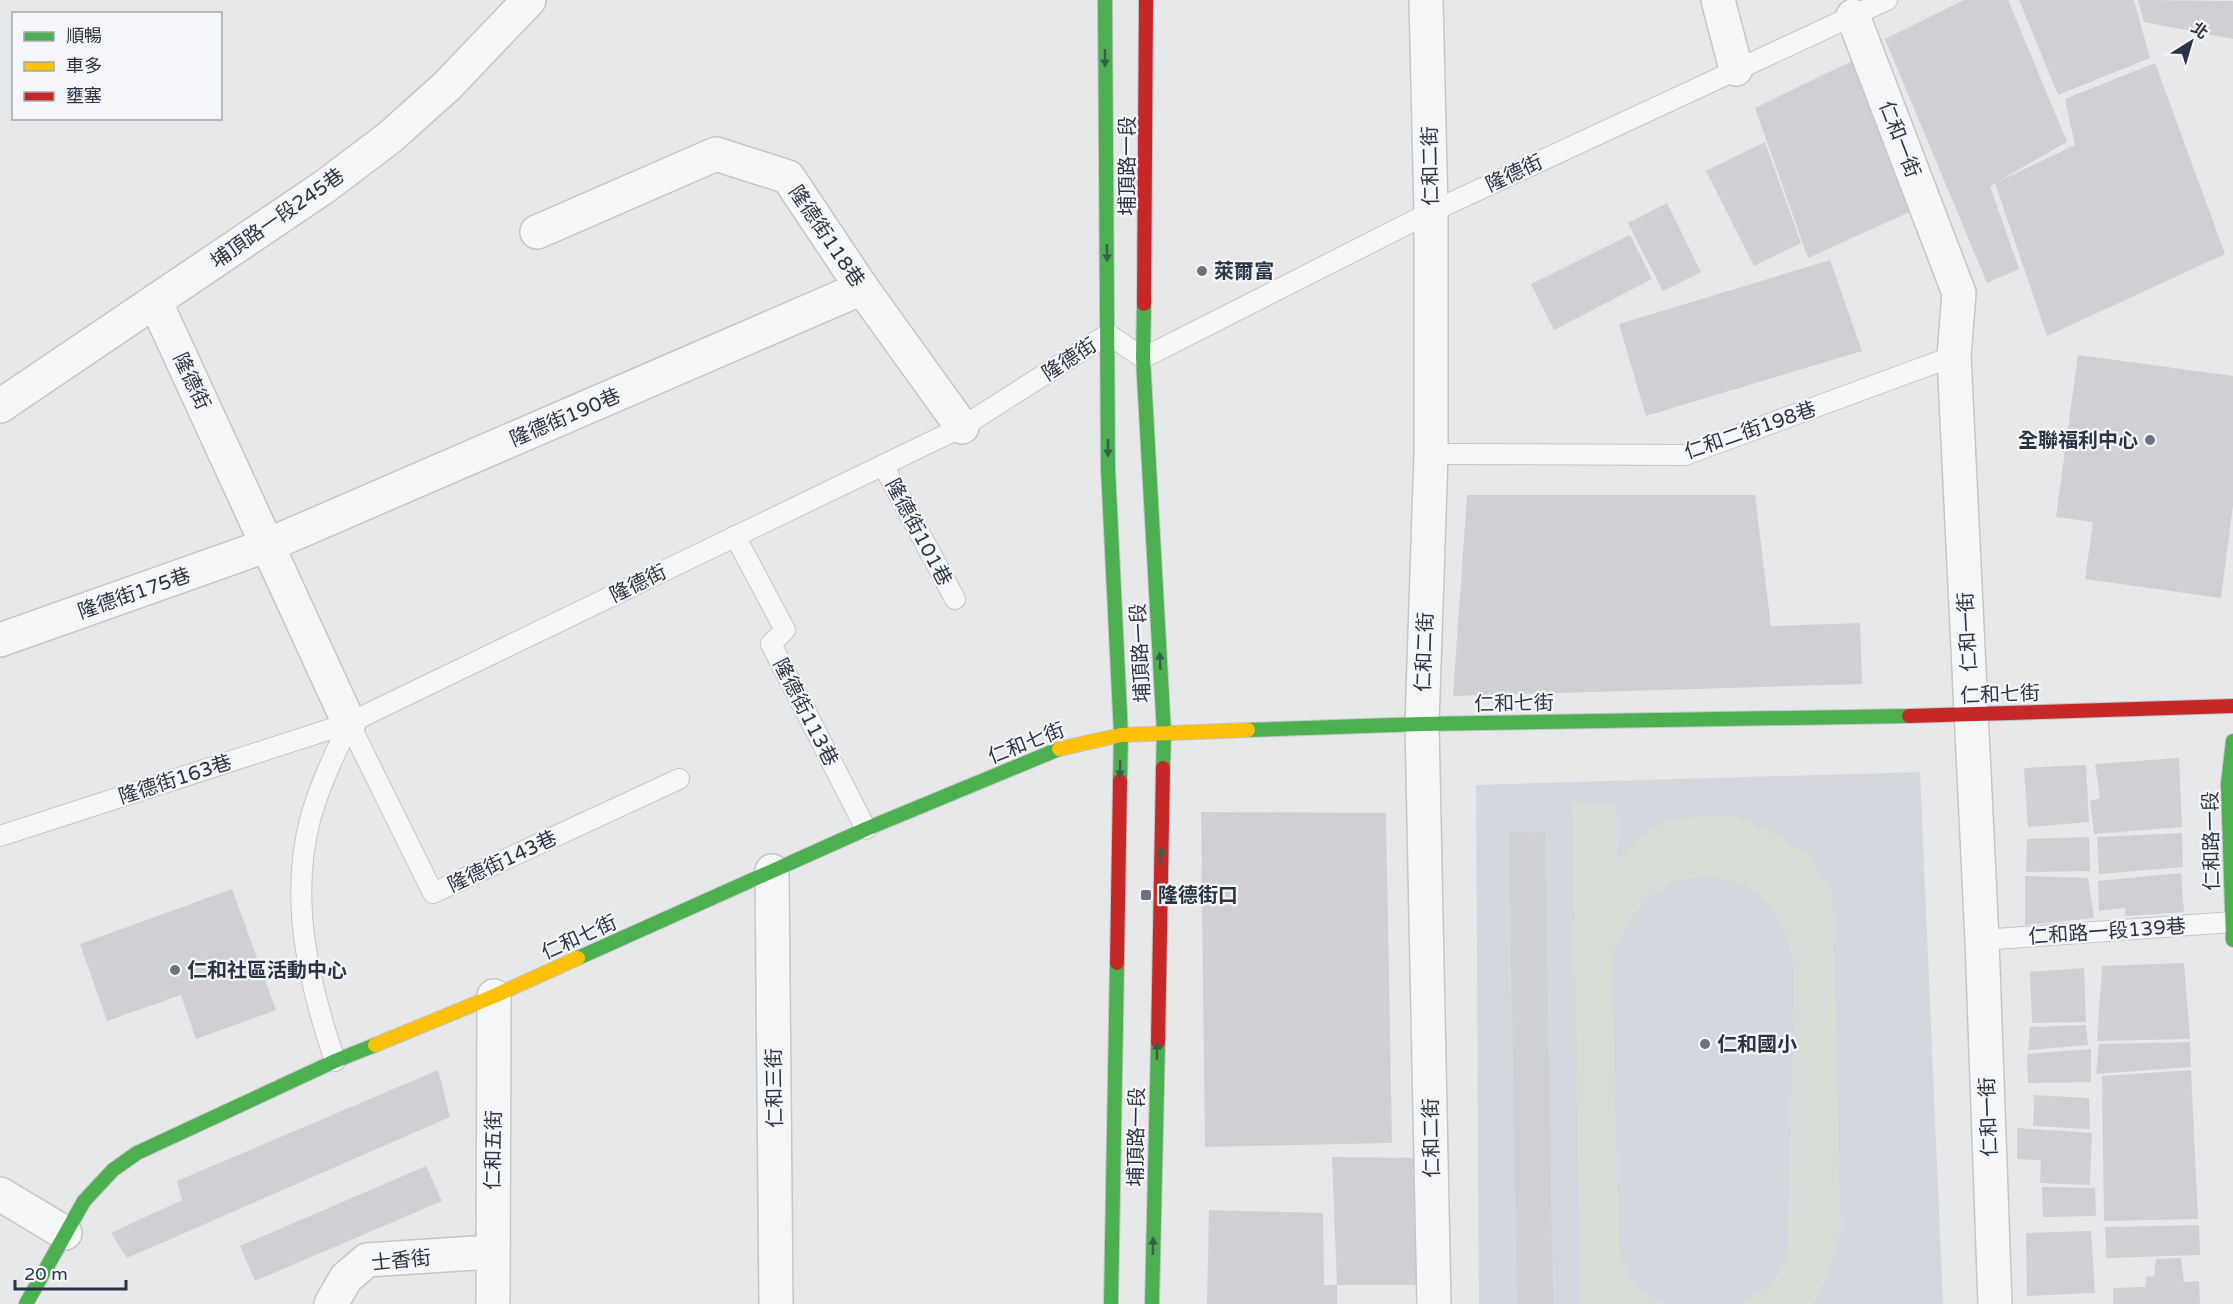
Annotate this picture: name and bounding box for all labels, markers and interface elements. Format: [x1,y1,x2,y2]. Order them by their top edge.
legend [12,12,222,120]
north arrow [2161,12,2221,72]
text: 北 [2187,18,2212,44]
text: 順暢 [66,25,102,47]
one-way arrow [1100,49,1110,68]
text: 車多 [66,55,102,77]
text: 壅塞 [66,85,102,107]
street label: 仁和一街 [1874,98,1925,181]
street label: 埔頂路一段 [1116,116,1140,216]
street label: 仁和二街 [1418,126,1444,206]
street label: 隆德街 [1482,150,1547,197]
street label: 埔頂路一段245巷 [206,164,349,274]
street label: 隆德街118巷 [783,181,869,292]
one-way arrow [1102,244,1112,263]
place label: 萊爾富 [1214,260,1274,284]
marker: 萊爾富 [1195,264,1209,278]
street label: 隆德街 [1038,333,1101,386]
street label: 隆德街 [168,349,215,414]
street label: 隆德街190巷 [507,384,624,452]
street label: 仁和二街198巷 [1681,397,1819,465]
place label: 全聯福利中心 [2018,429,2138,453]
marker: 全聯福利中心 [2143,433,2157,447]
one-way arrow [1103,439,1113,458]
street label: 隆德街101巷 [880,475,956,590]
street label: 隆德街 [606,560,671,608]
street label: 隆德街175巷 [75,563,194,624]
street label: 仁和一街 [1954,591,1982,673]
street label: 埔頂路一段 [1126,602,1156,704]
street label: 仁和二街 [1412,612,1438,692]
one-way arrow [1155,651,1164,670]
street label: 隆德街113巷 [768,655,843,770]
street label: 仁和七街 [1960,682,2040,708]
street label: 仁和七街 [1474,691,1554,717]
street label: 仁和七街 [985,718,1068,769]
street label: 隆德街163巷 [116,750,235,810]
one-way arrow [1115,760,1125,779]
street label: 仁和路一段 [2199,791,2225,891]
street label: 隆德街143巷 [444,826,561,898]
one-way arrow [1157,846,1166,865]
place label: 隆德街口 [1158,884,1238,908]
marker: 隆德街口 [1139,888,1153,902]
street label: 仁和七街 [538,911,621,965]
street label: 仁和路一段139巷 [2028,915,2187,949]
place label: 仁和社區活動中心 [187,959,347,983]
marker: 仁和社區活動中心 [168,963,182,977]
place label: 仁和國小 [1717,1033,1797,1057]
marker: 仁和國小 [1698,1037,1712,1051]
one-way arrow [1153,1041,1162,1060]
street label: 仁和三街 [762,1048,788,1128]
street label: 仁和一街 [1976,1077,2002,1157]
street label: 埔頂路一段 [1124,1087,1150,1187]
street label: 仁和二街 [1419,1098,1445,1178]
street label: 仁和五街 [481,1110,507,1190]
one-way arrow [1149,1236,1158,1255]
street label: 士香街 [370,1246,432,1276]
scale bar [15,1253,126,1291]
text: 20 m [24,1263,68,1285]

